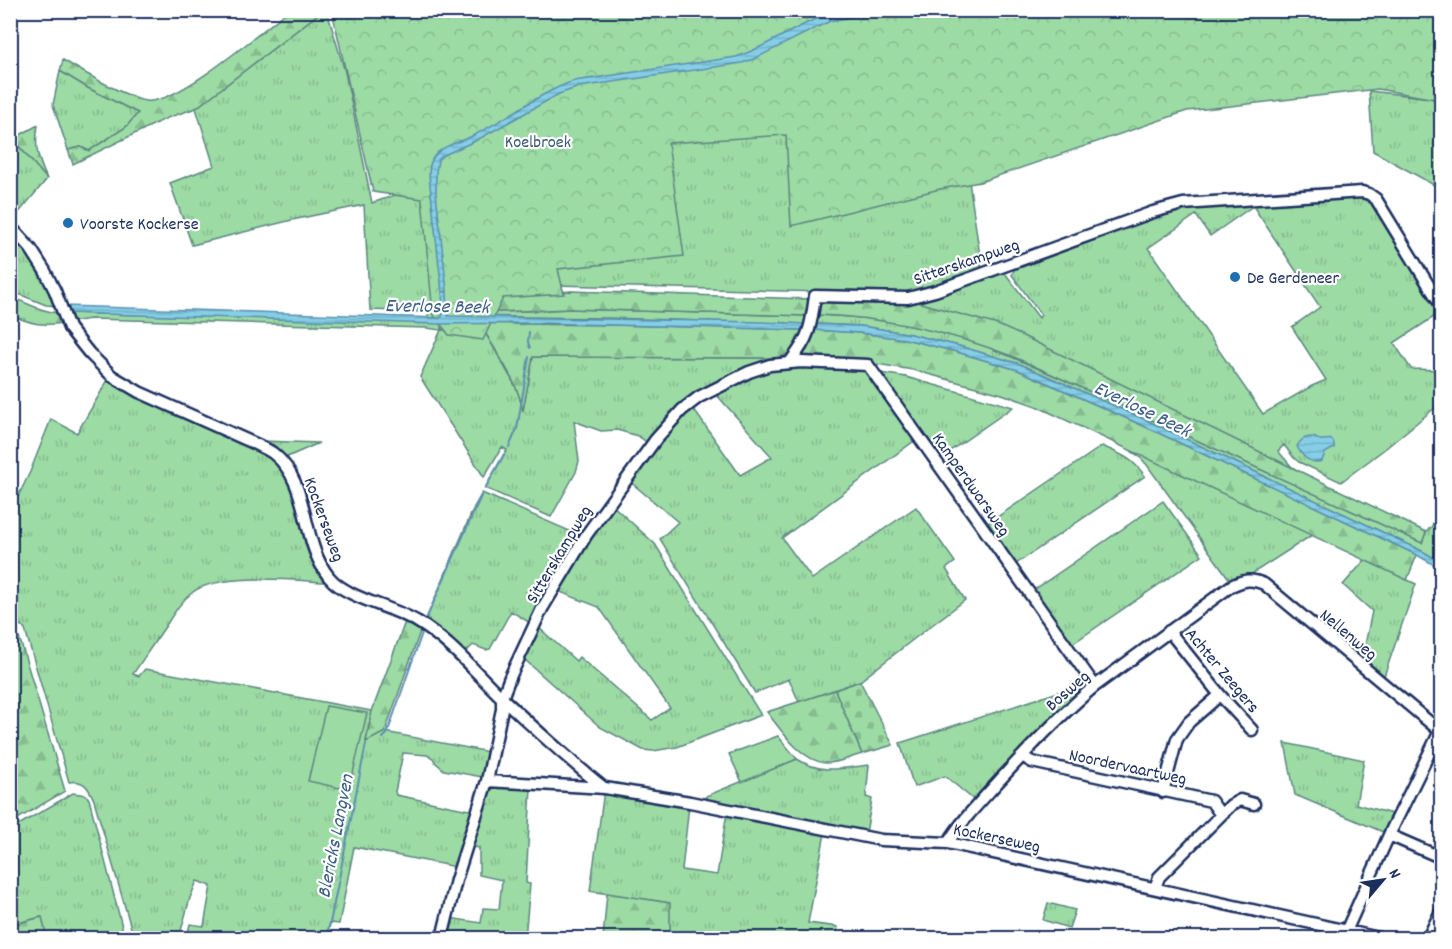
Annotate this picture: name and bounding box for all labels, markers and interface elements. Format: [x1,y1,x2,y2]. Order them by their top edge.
park label: Koelbroek [505,131,571,156]
place label: Voorste Kockerse [80,213,199,238]
marker: Voorste Kockerse [61,216,75,230]
street label: Sitterskampweg [910,234,1023,293]
place label: De Gerdeneer [1247,267,1340,292]
marker: De Gerdeneer [1228,270,1242,284]
water label: Everlose Beek [385,293,491,323]
water label: Everlose Beek [1089,375,1196,447]
street label: Kamperdwarsweg [925,428,1015,543]
street label: Kockerseweg [296,474,350,566]
street label: Sitterskampweg [521,501,599,609]
street label: Nellenweg [1313,604,1382,668]
street label: Achter Zeegers [1178,624,1264,720]
street label: Bosweg [1041,665,1096,718]
street label: Noordervaartweg [1066,744,1189,793]
water label: Blericks Langven [311,772,363,901]
street label: Kockerseweg [951,818,1042,861]
north arrow [1353,850,1413,910]
text: N [1382,865,1406,883]

